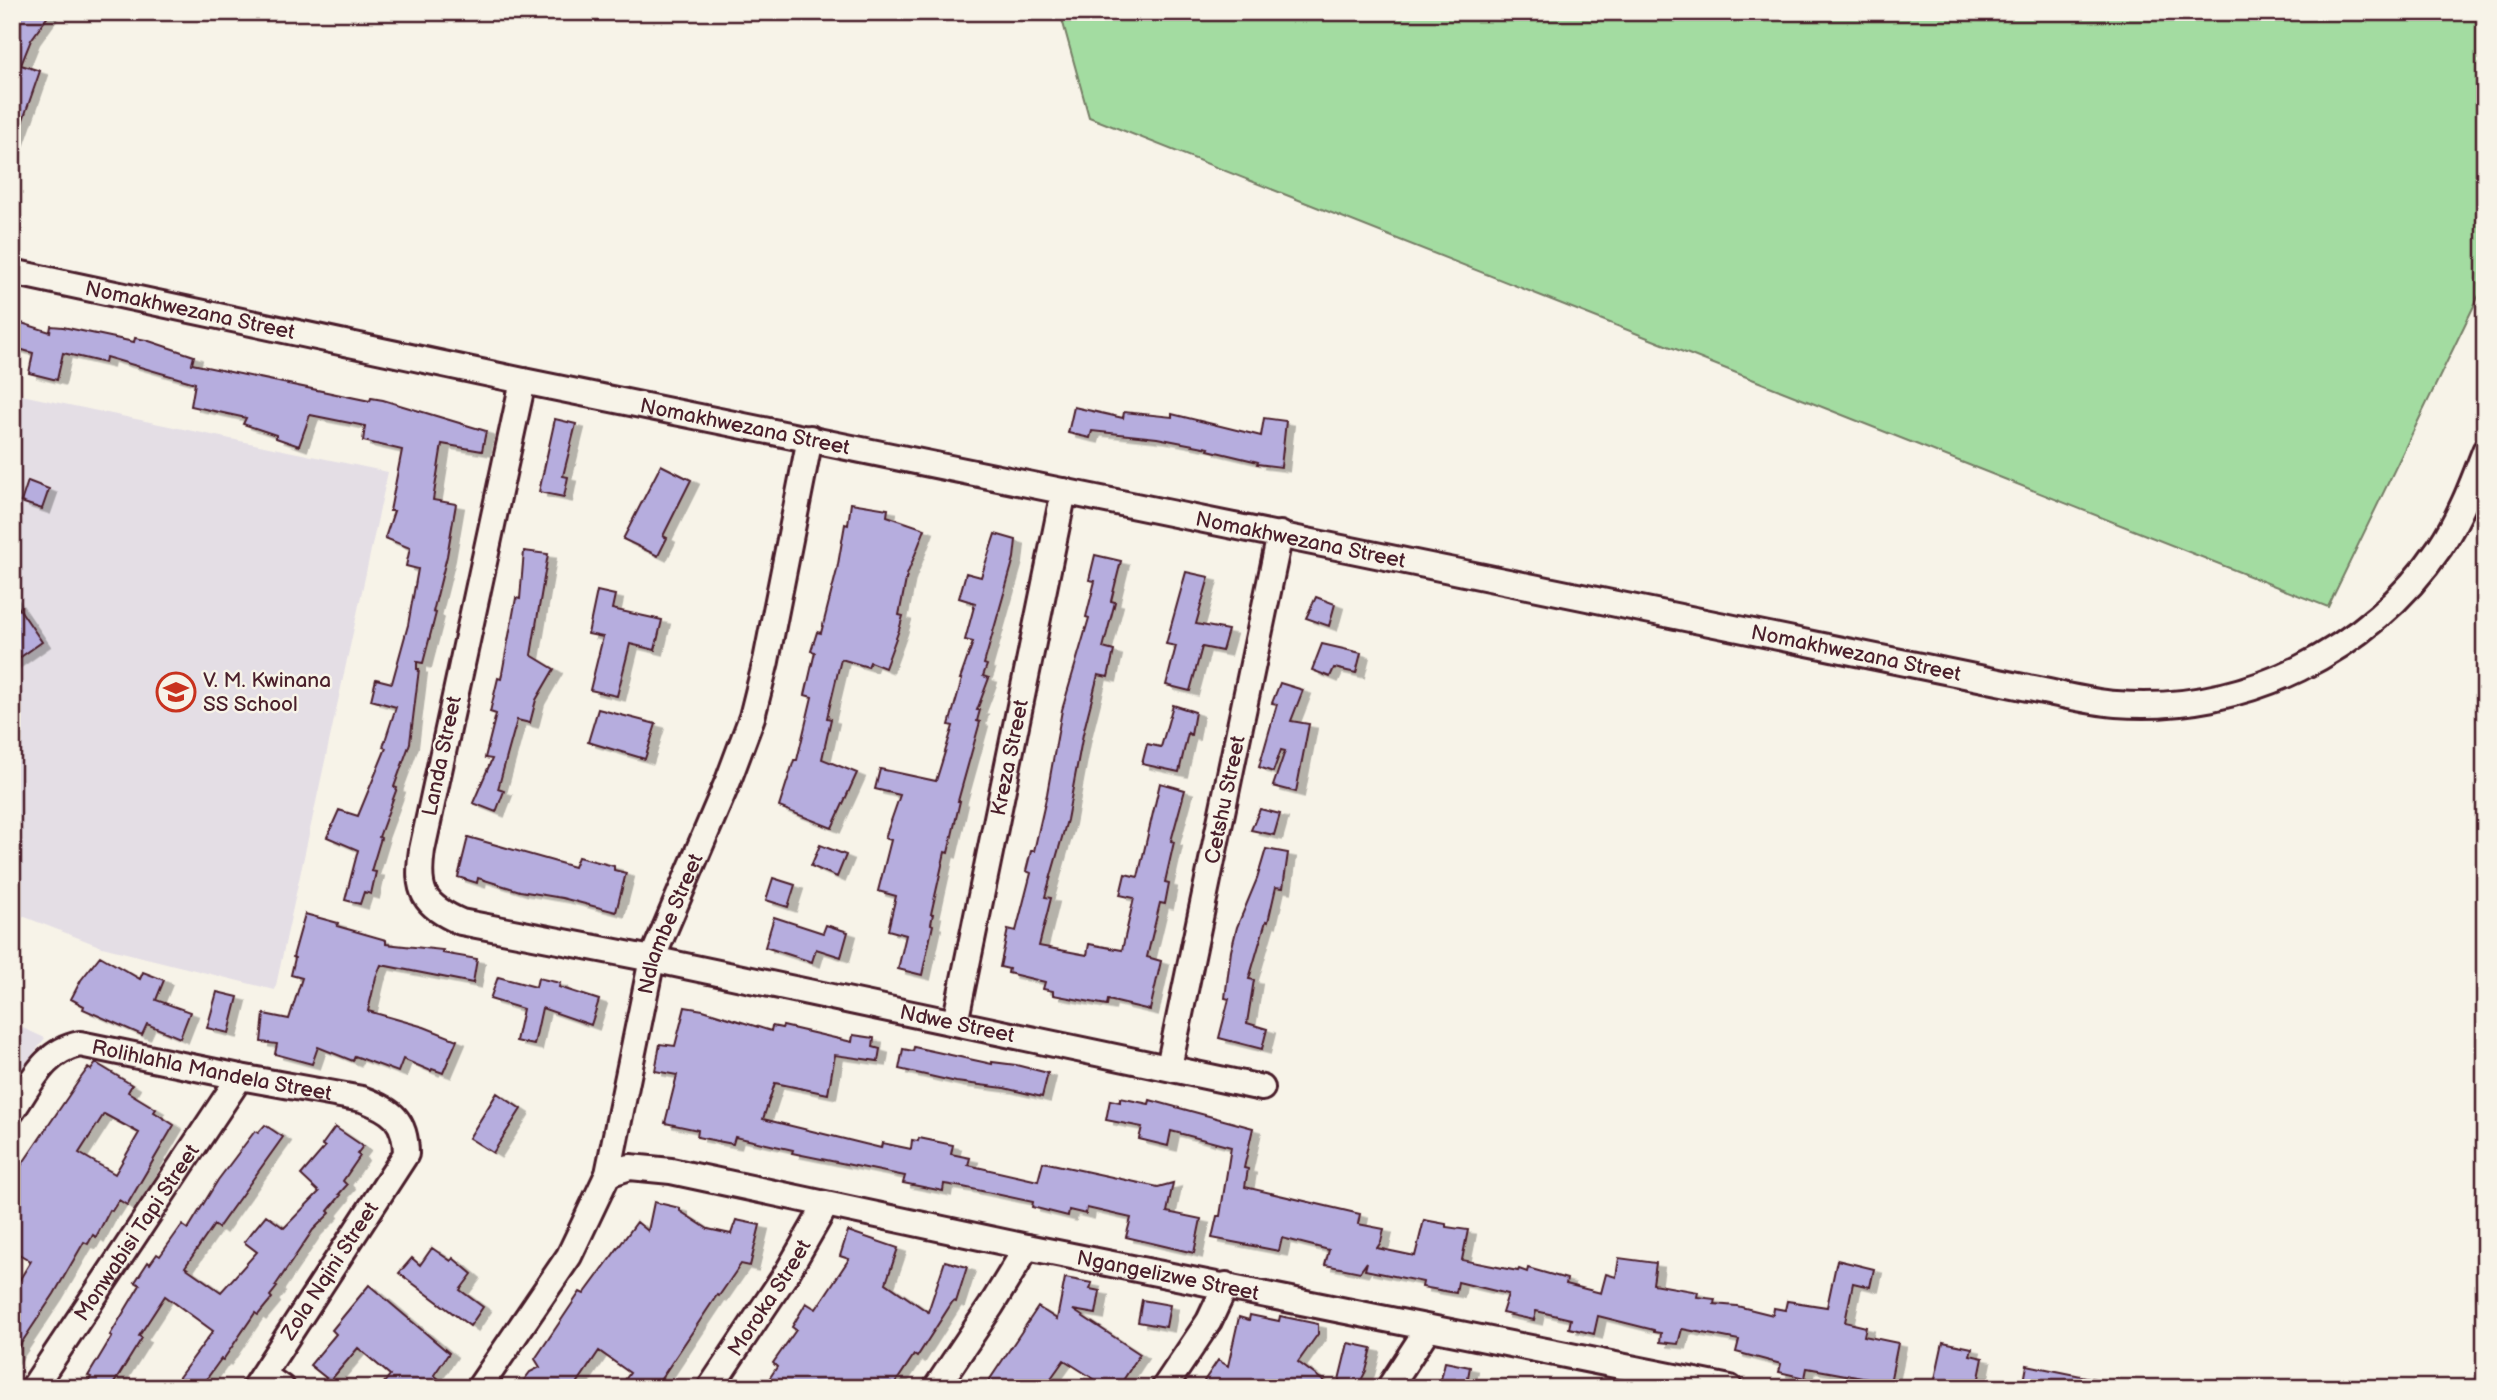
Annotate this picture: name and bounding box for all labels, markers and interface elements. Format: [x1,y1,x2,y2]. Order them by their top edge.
street label: Nomakhwezana Street [83,275,298,345]
street label: Nomakhwezana Street [638,393,853,460]
street label: Nomakhwezana Street [1193,506,1408,573]
street label: Nomakhwezana Street [1749,619,1964,687]
place label: V. M. Kwinana SS School [203,668,331,717]
school or university icon: V. M. Kwinana SS School [155,671,197,713]
street label: Landa Street [417,693,467,818]
street label: Kreza Street [985,697,1034,818]
street label: Cetshu Street [1199,733,1250,866]
street label: Ndlambe Street [633,849,708,996]
street label: Ndwe Street [898,999,1017,1048]
street label: Rolihlahla Mandela Street [90,1034,334,1106]
street label: Monwabisi Tapi Street [69,1139,205,1325]
street label: Zola Nqini Street [276,1197,384,1346]
street label: Moroka Street [722,1235,816,1361]
street label: Ngangelizwe Street [1075,1245,1262,1306]

